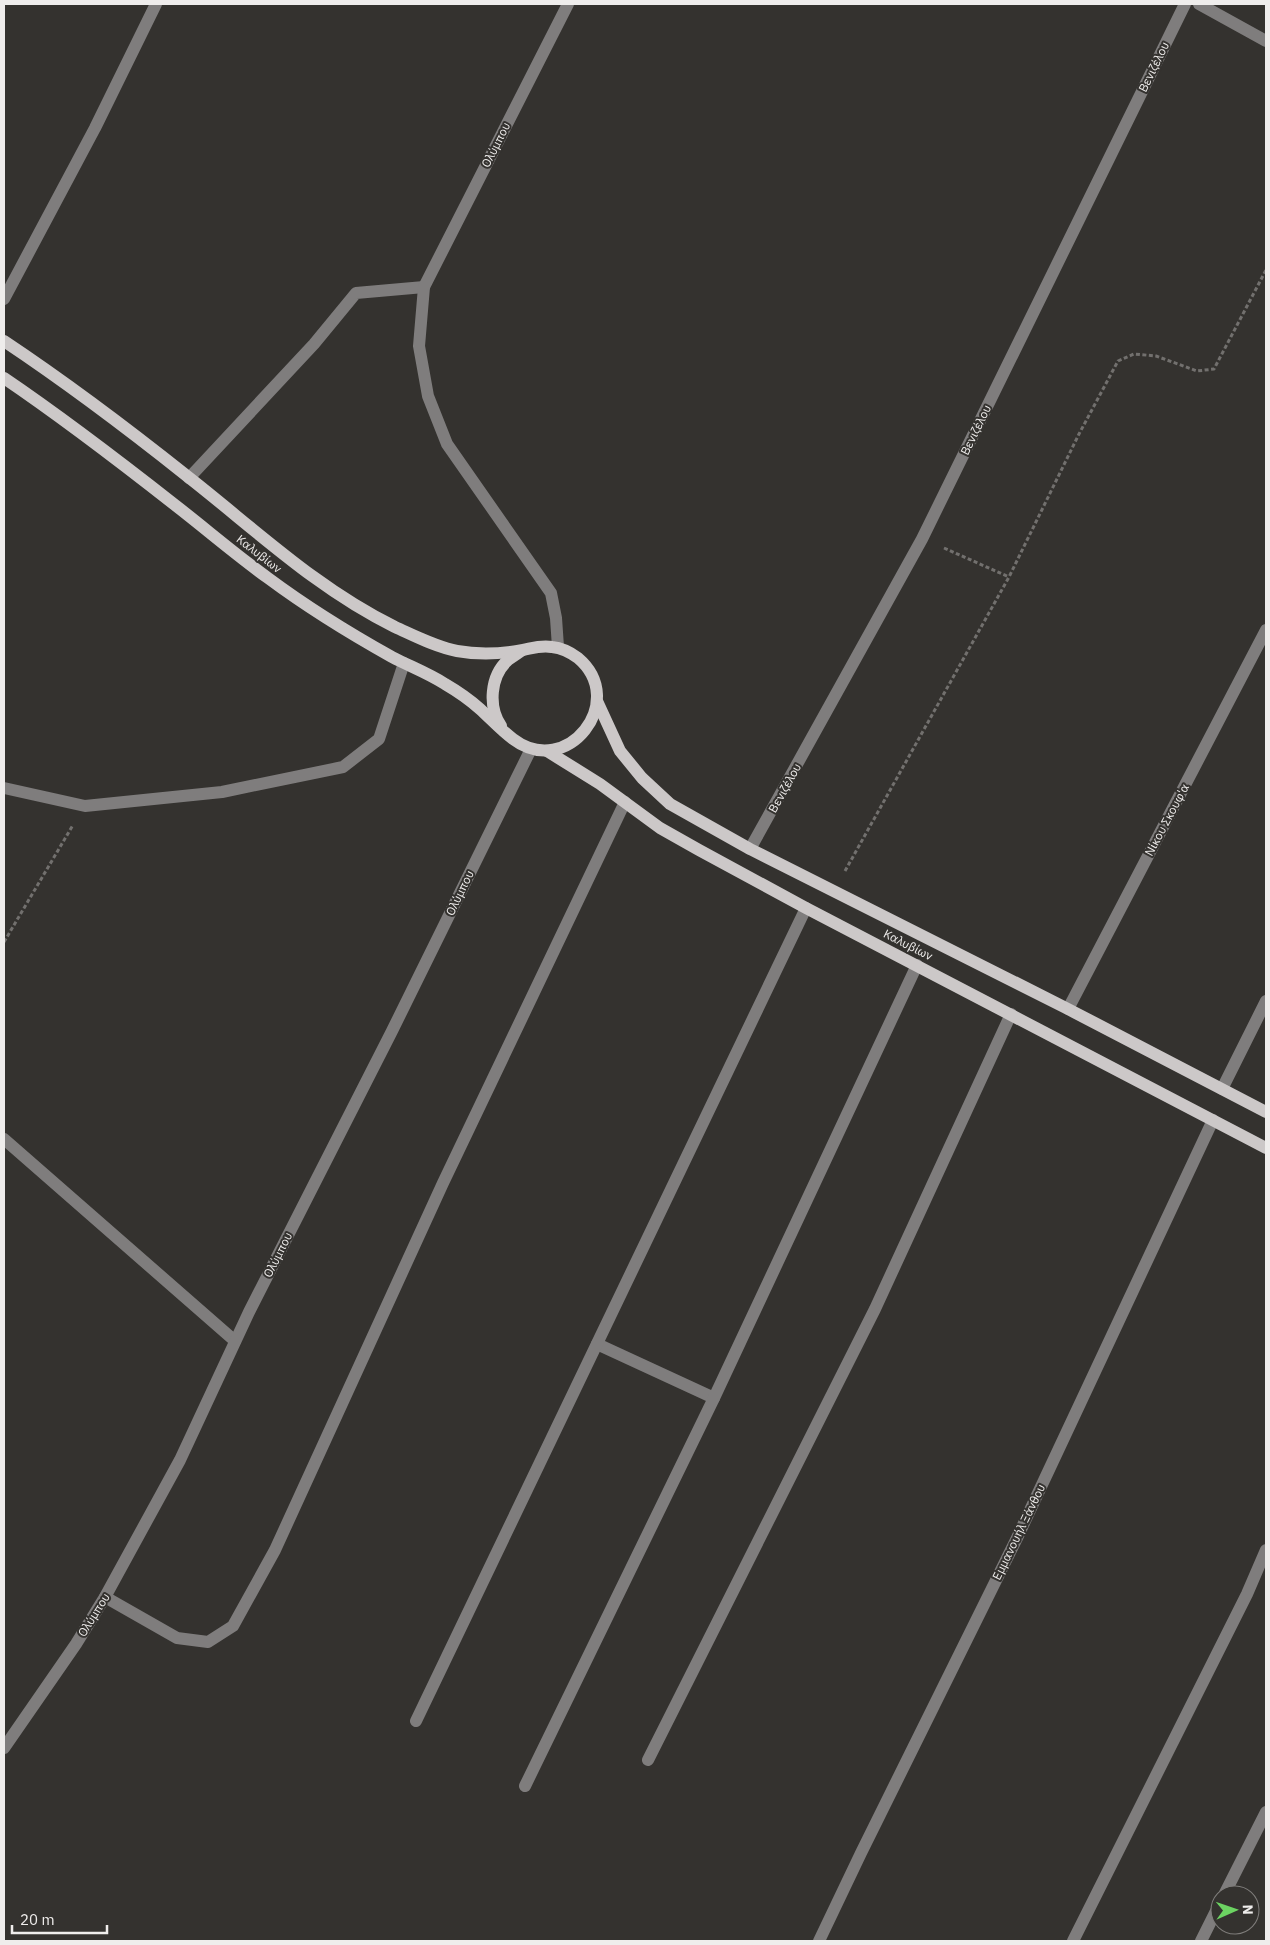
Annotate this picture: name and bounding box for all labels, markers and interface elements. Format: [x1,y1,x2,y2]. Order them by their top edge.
street label: Βενιζέλου [1135,39,1172,94]
street label: Ολύμπου [478,120,513,170]
street label: Βενιζέλου [957,402,994,457]
street label: Καλυβίων [234,531,285,576]
street label: Βενιζέλου [765,760,804,815]
street label: Νίκου Σκουφ'α [1141,781,1192,859]
street label: Ολύμπου [442,868,477,918]
street label: Καλυβίων [881,926,935,963]
street label: Ολύμπου [260,1230,295,1280]
street label: Εμμανουήλ Ξάνθου [989,1481,1048,1582]
street label: Ολύμπου [74,1590,113,1639]
north arrow [1210,1885,1260,1935]
scale bar [12,1902,108,1934]
text: N [1239,1904,1257,1915]
text: 20 m [20,1910,55,1929]

